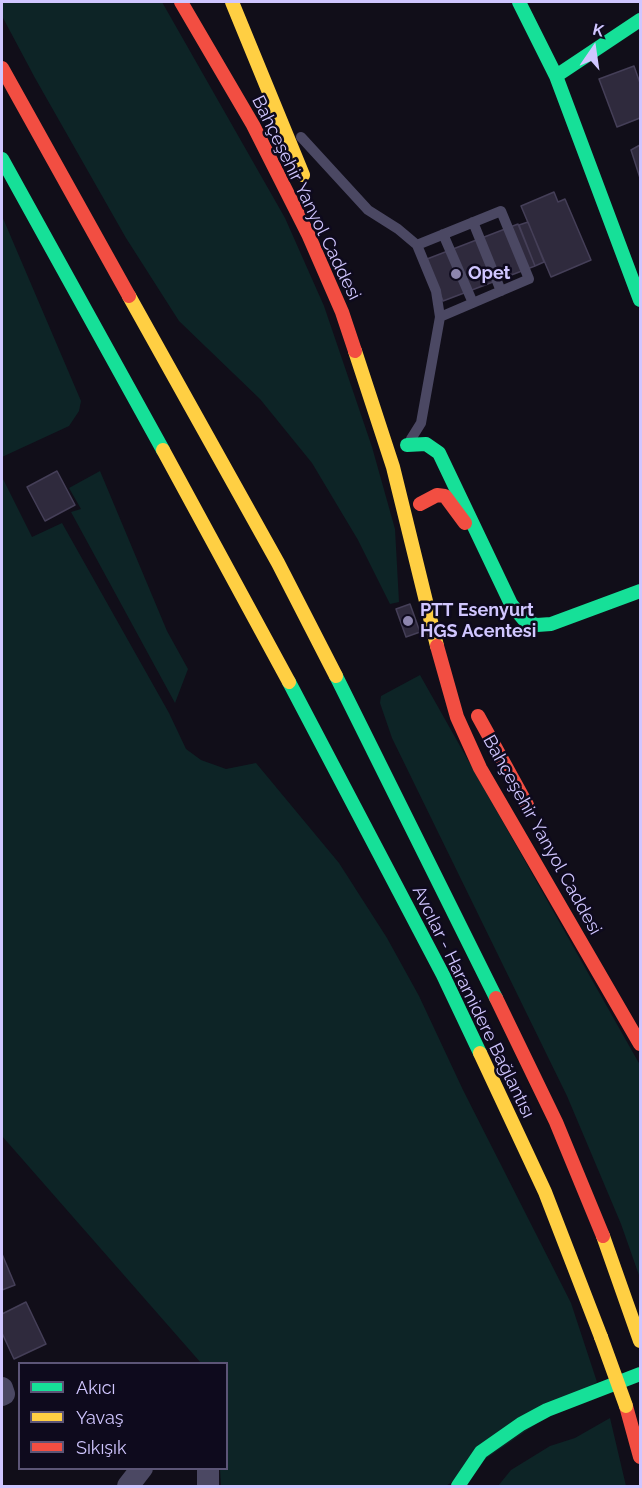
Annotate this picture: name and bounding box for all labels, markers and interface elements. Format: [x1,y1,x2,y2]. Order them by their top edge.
north arrow [564,18,624,78]
text: K [591,20,606,40]
street label: Bahçeşehir Yanyol Caddesi [247,92,365,304]
place label: Opet [468,263,511,285]
marker: Opet [449,267,463,281]
place label: PTT Esenyurt HGS Acentesi [420,600,536,642]
marker: PTT Esenyurt HGS Acentesi [401,614,415,628]
street label: Bahçeşehir Yanyol Caddesi [478,731,606,939]
street label: Avcılar - Haramidere Bağlantısı [407,882,539,1122]
legend [18,1362,228,1470]
text: Akıcı [76,1377,115,1398]
text: Yavaş [76,1407,123,1428]
text: Sıkışık [76,1437,126,1458]

